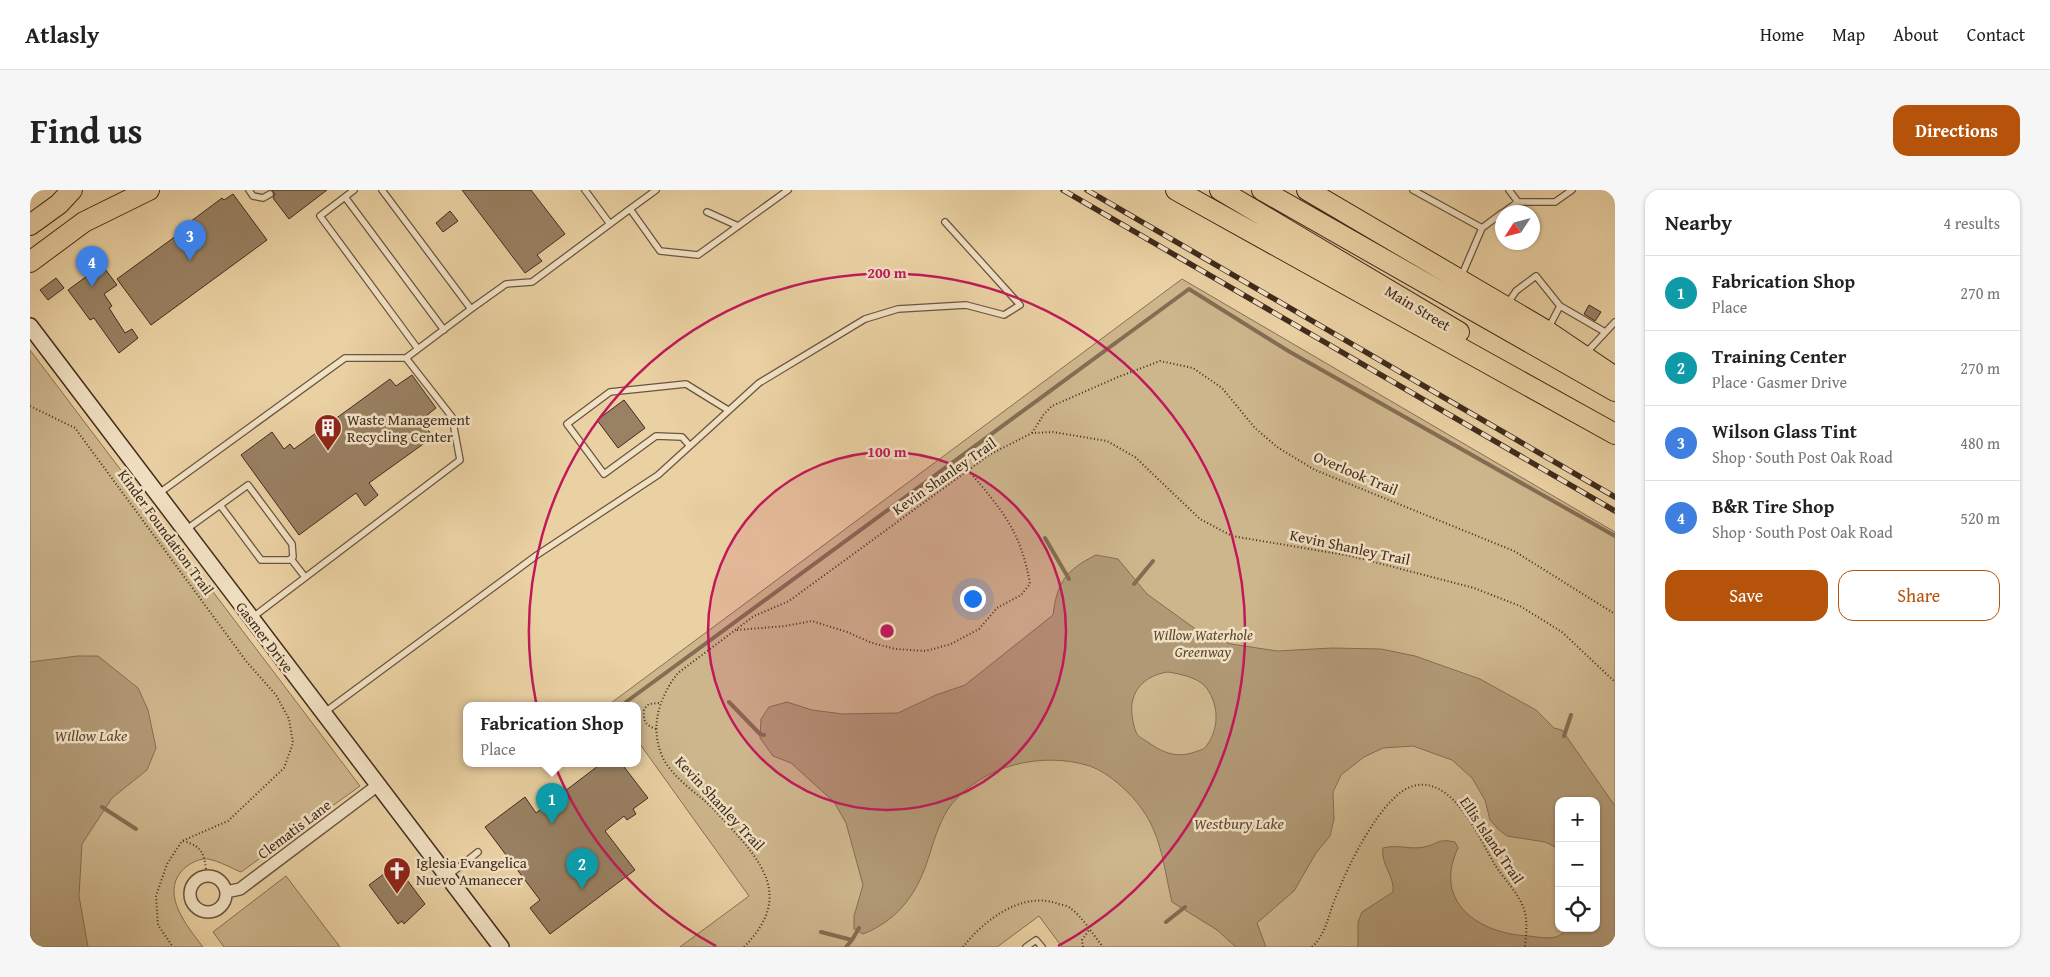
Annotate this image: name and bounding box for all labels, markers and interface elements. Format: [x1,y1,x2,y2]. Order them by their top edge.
text: Atlasly [25,17,99,52]
text: Home [1760,21,1804,48]
text: Map [1832,21,1865,48]
text: About [1893,21,1939,48]
text: Contact [1967,21,2025,48]
text: Find us [30,105,143,156]
button: Directions [1893,105,2020,156]
north arrow [1495,205,1540,250]
text: Nearby [1665,207,1732,238]
text: 4 results [1943,211,2000,235]
pin: 3 [174,220,206,261]
pin: 4 [76,246,108,287]
text: 200 m [867,262,907,283]
text: Fabrication Shop [1712,267,1855,295]
street label: Main Street [1381,280,1455,336]
text: 1 [1677,281,1685,305]
text: 270 m [1960,281,2000,305]
text: Place [1712,295,1747,319]
text: Training Center [1712,342,1846,370]
text: 2 [1677,356,1685,380]
text: 270 m [1960,356,2000,380]
text: Place · Gasmer Drive [1712,370,1847,394]
place label: Waste Management Recycling Center [347,409,471,447]
building icon: Waste Management Recycling Center [313,413,343,452]
text: Wilson Glass Tint [1712,417,1857,445]
text: 3 [1677,431,1685,455]
text: 480 m [1960,431,2000,455]
street label: Kevin Shanley Trail [888,432,1000,520]
text: 100 m [867,441,907,462]
text: Shop · South Post Oak Road [1712,445,1893,469]
street label: Overlook Trail [1311,446,1401,500]
street label: Kinder Foundation Trail [113,465,219,599]
text: B&R Tire Shop [1712,492,1834,520]
text: 4 [1677,506,1685,530]
text: 520 m [1960,506,2000,530]
text: Shop · South Post Oak Road [1712,520,1893,544]
street label: Kevin Shanley Trail [1288,524,1412,570]
button: Save [1665,570,1828,621]
button: Share [1838,570,2000,621]
your location [960,586,986,612]
street label: Gasmer Drive [231,597,299,677]
centre of rings [878,622,896,640]
park label: Willow Waterhole Greenway [1153,624,1253,662]
popup [463,702,641,767]
text: Fabrication Shop [480,709,624,737]
water label: Willow Lake [55,723,128,747]
text: Place [480,737,516,761]
street label: Kevin Shanley Trail [671,751,769,855]
pin: 1 [536,783,568,824]
street label: Ellis Island Trail [1455,792,1529,888]
street label: Clematis Lane [253,794,335,864]
map controls [1555,797,1600,932]
button: + [1555,797,1600,842]
water label: Westbury Lake [1194,811,1285,835]
button: − [1555,842,1600,887]
pin: 2 [566,848,598,889]
place label: Iglesia Evangelica Nuevo Amanecer [416,852,527,890]
church icon: Iglesia Evangelica Nuevo Amanecer [382,856,412,895]
button: locate [1555,887,1600,932]

